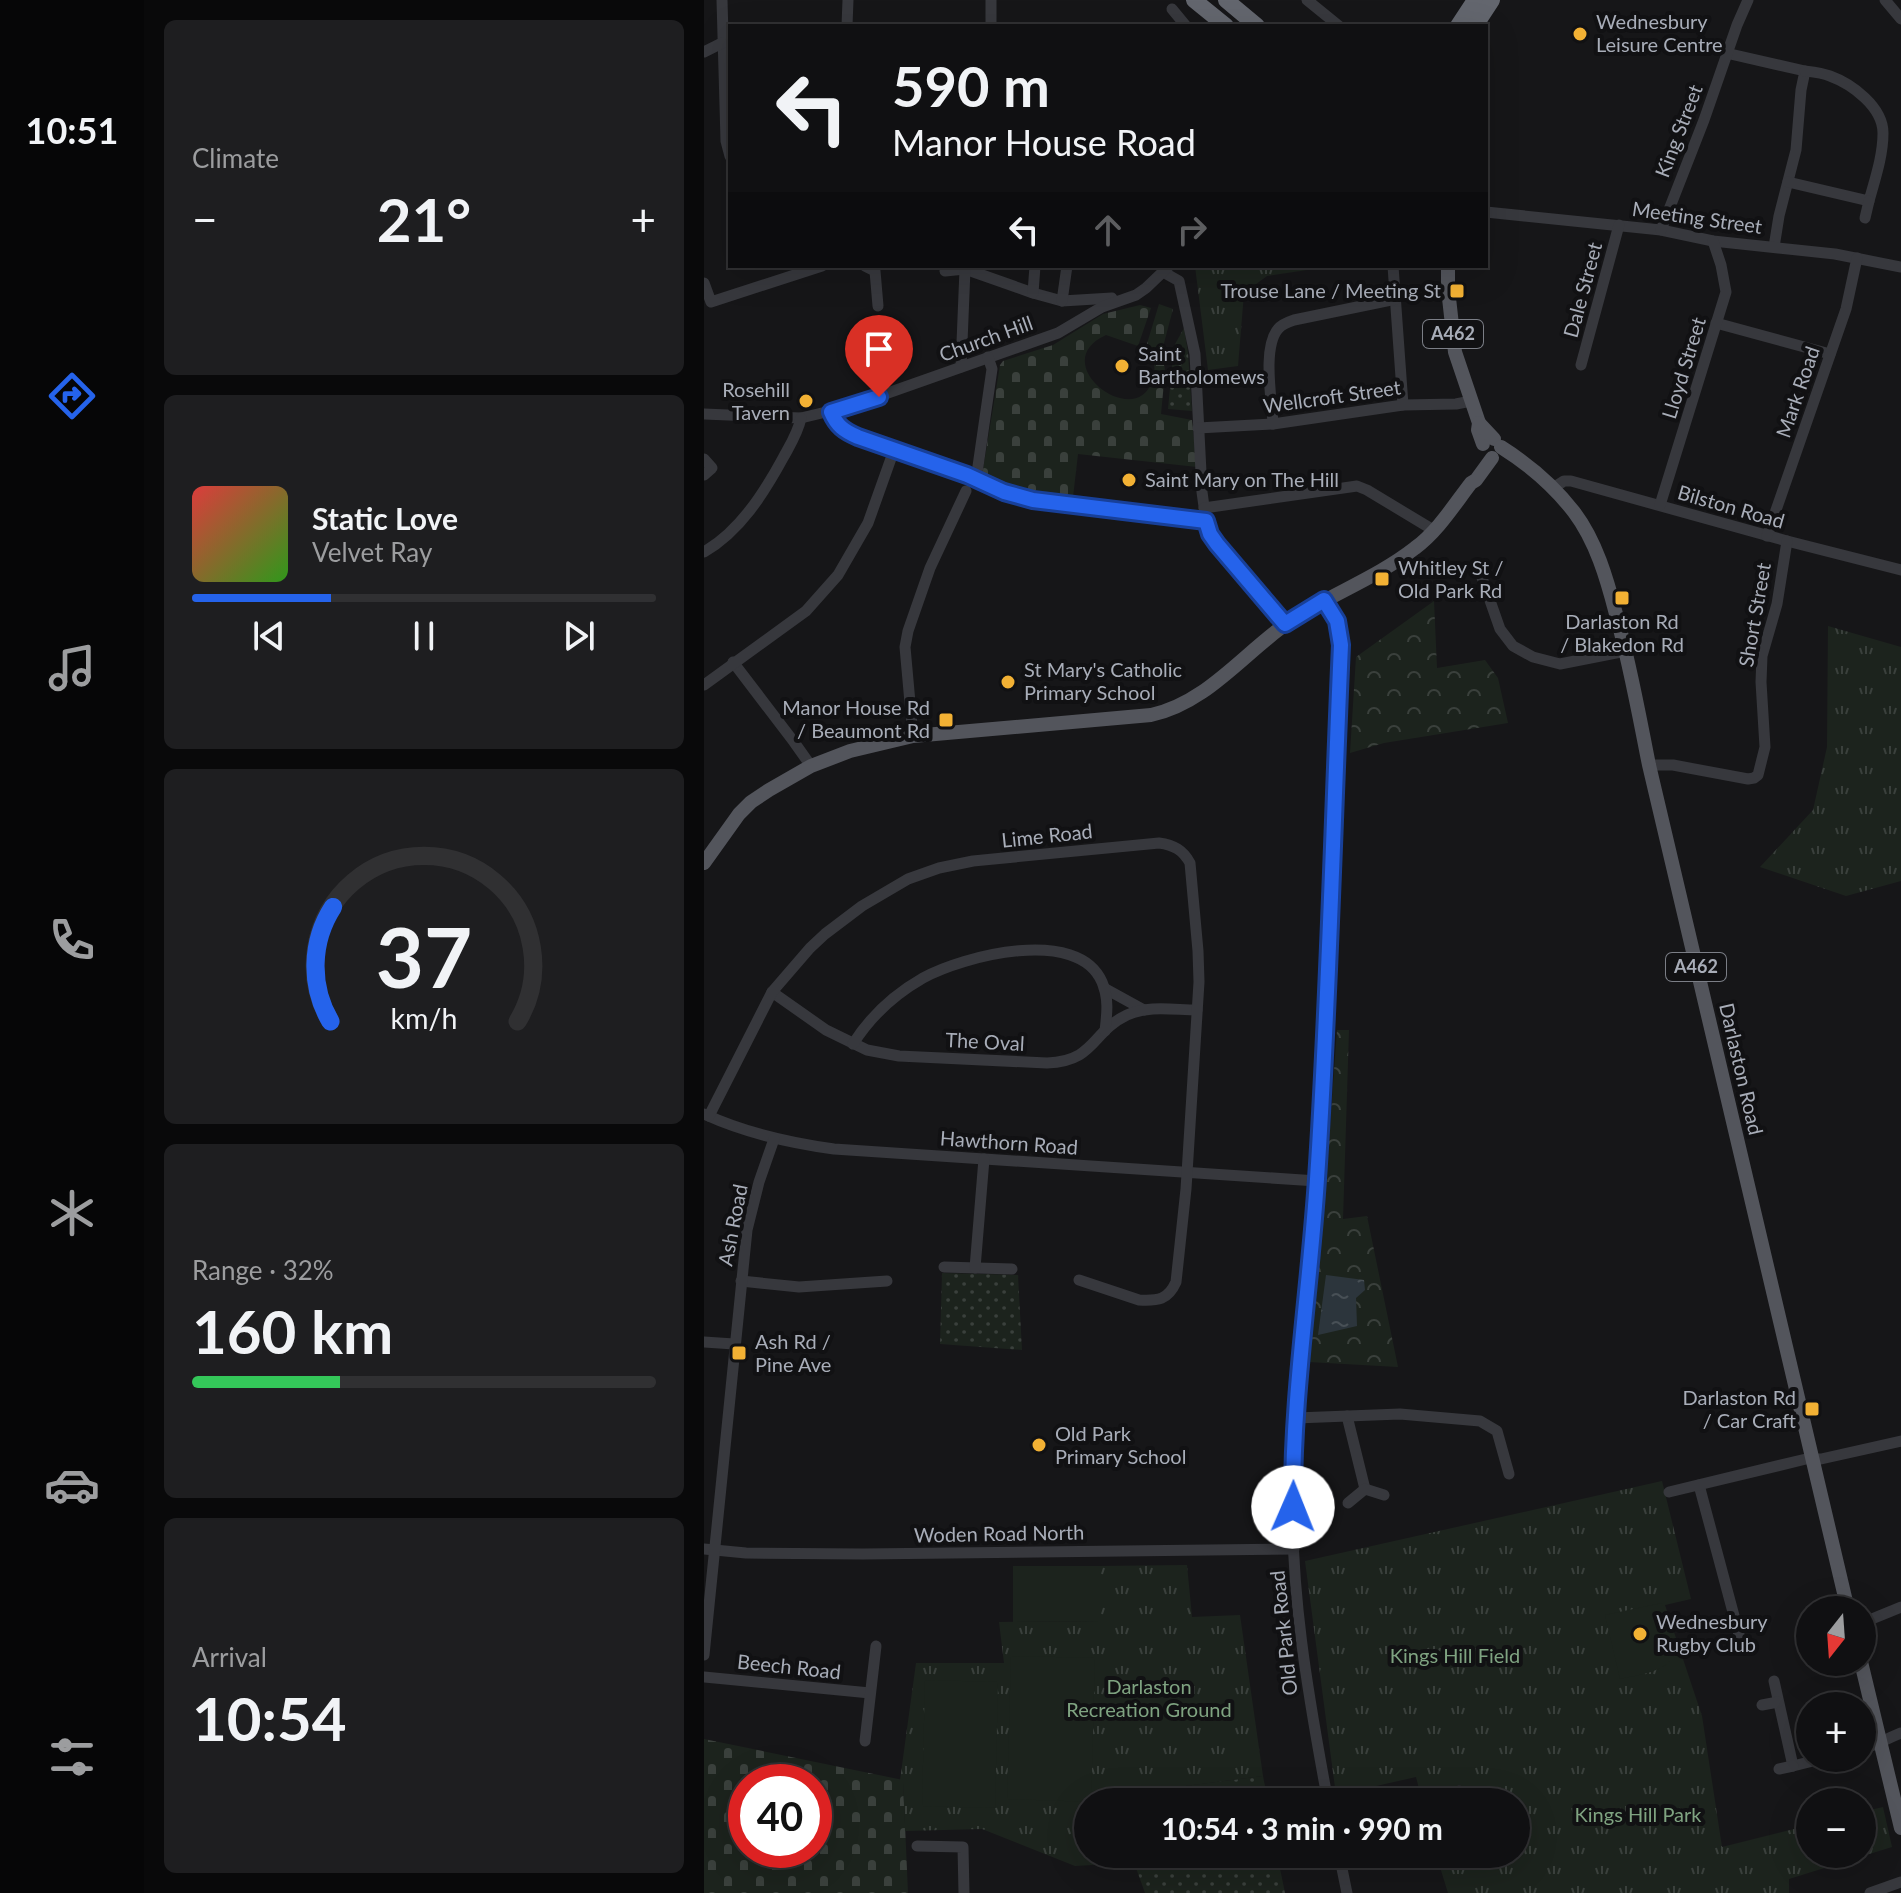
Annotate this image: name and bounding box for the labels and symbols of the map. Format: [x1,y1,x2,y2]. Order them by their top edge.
place label: Wednesbury Leisure Centre [1596,9,1723,56]
marker: Wednesbury Leisure Centre [1571,25,1589,43]
street label: King Street [1649,81,1707,180]
street label: Meeting Street [1631,196,1764,238]
street label: Dale Street [1558,239,1606,340]
place label: Trouse Lane / Meeting St [1221,278,1441,302]
marker: Trouse Lane / Meeting St [1448,282,1466,300]
street label: Church Hill [936,310,1036,366]
street label: Lloyd Street [1656,314,1710,421]
pin [845,315,913,397]
road number: A462 [1423,320,1483,348]
place label: Saint Bartholomews [1138,341,1265,388]
street label: Mark Road [1770,343,1824,441]
marker: Saint Bartholomews [1113,357,1131,375]
street label: Wellcroft Street [1262,374,1402,418]
place label: Rosehill Tavern [722,377,790,424]
marker: Rosehill Tavern [797,392,815,410]
place label: Saint Mary on The Hill [1145,467,1339,491]
marker: Saint Mary on The Hill [1120,471,1138,489]
street label: Bilston Road [1675,479,1787,533]
place label: Whitley St / Old Park Rd [1398,555,1503,602]
street label: Short Street [1733,561,1775,669]
marker: Whitley St / Old Park Rd [1373,570,1391,588]
marker: Darlaston Rd / Blakedon Rd [1613,589,1631,607]
place label: Darlaston Rd / Blakedon Rd [1560,609,1684,656]
place label: St Mary's Catholic Primary School [1024,657,1183,704]
marker: St Mary's Catholic Primary School [999,673,1017,691]
place label: Manor House Rd / Beaumont Rd [782,695,930,742]
marker: Manor House Rd / Beaumont Rd [937,711,955,729]
street label: Lime Road [1000,818,1094,852]
road number: A462 [1666,953,1726,981]
street label: Darlaston Road [1715,1001,1769,1137]
street label: The Oval [945,1027,1025,1055]
street label: Hawthorn Road [939,1125,1079,1159]
street label: Ash Road [712,1182,752,1268]
place label: Ash Rd / Pine Ave [755,1329,831,1376]
marker: Ash Rd / Pine Ave [730,1344,748,1362]
place label: Darlaston Rd / Car Craft [1683,1385,1796,1432]
marker: Darlaston Rd / Car Craft [1803,1400,1821,1418]
place label: Old Park Primary School [1055,1421,1186,1468]
marker: Old Park Primary School [1030,1436,1048,1454]
position arrow [1251,1465,1335,1549]
street label: Woden Road North [914,1520,1084,1546]
street label: Old Park Road [1265,1569,1301,1697]
north arrow [1796,1596,1876,1676]
place label: Wednesbury Rugby Club [1656,1609,1768,1656]
marker: Wednesbury Rugby Club [1631,1625,1649,1643]
park label: Kings Hill Field [1390,1643,1520,1667]
street label: Beech Road [736,1649,842,1683]
park label: Darlaston Recreation Ground [1066,1674,1232,1721]
speed limit sign: 40 [728,1764,832,1868]
park label: Kings Hill Park [1575,1802,1702,1826]

